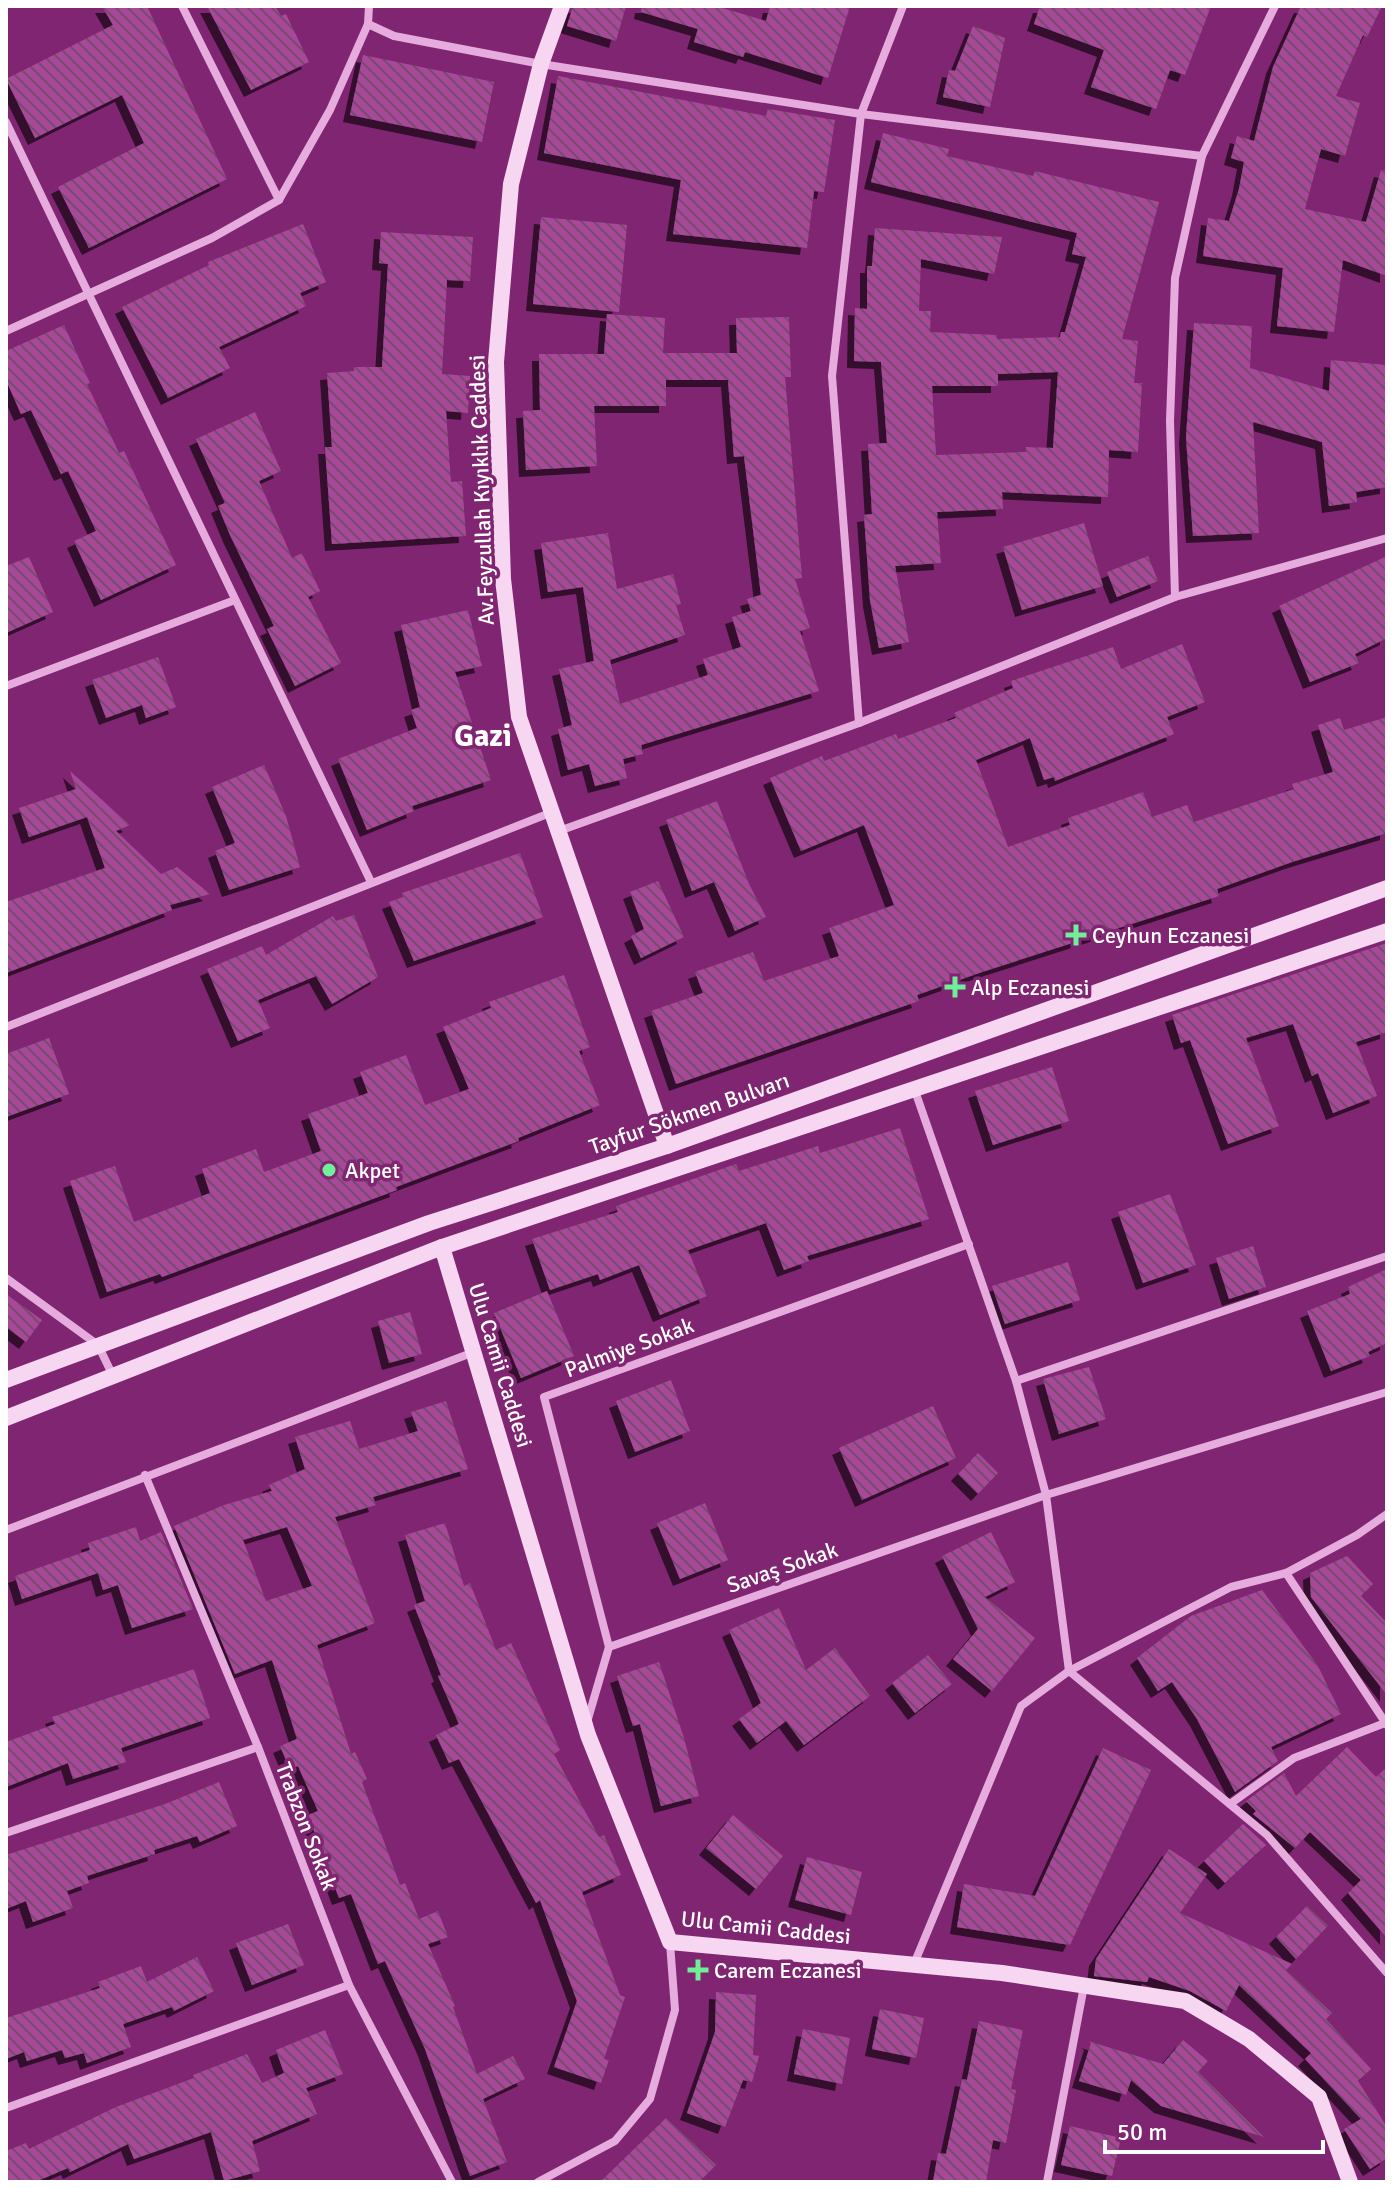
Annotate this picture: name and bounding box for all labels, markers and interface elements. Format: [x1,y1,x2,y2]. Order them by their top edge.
street label: Av.Feyzullah Kıyıklık Caddesi [463,354,500,626]
district label: Gazi [454,718,512,755]
place label: Ceyhun Eczanesi [1092,922,1249,949]
marker: Ceyhun Eczanesi [1067,926,1085,944]
place label: Alp Eczanesi [971,974,1089,1001]
marker: Alp Eczanesi [946,978,964,996]
street label: Tayfur Sökmen Bulvarı [585,1066,793,1160]
place label: Akpet [345,1157,400,1184]
marker: Akpet [320,1161,338,1179]
street label: Ulu Camii Caddesi [463,1280,538,1451]
street label: Palmiye Sokak [561,1312,698,1383]
street label: Savaş Sokak [723,1536,841,1599]
street label: Trabzon Sokak [270,1758,343,1894]
street label: Ulu Camii Caddesi [680,1905,852,1950]
place label: Carem Eczanesi [714,1957,862,1984]
marker: Carem Eczanesi [689,1961,707,1979]
scale bar [1105,2104,1323,2154]
text: 50 m [1117,2117,1167,2147]

